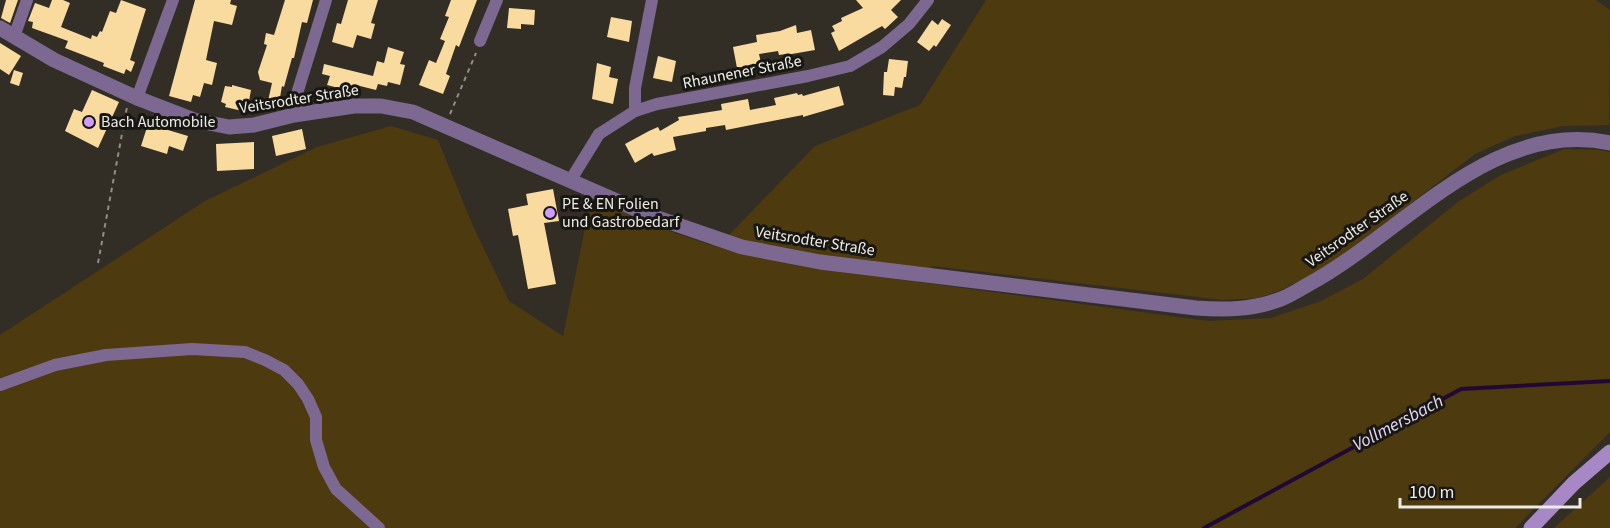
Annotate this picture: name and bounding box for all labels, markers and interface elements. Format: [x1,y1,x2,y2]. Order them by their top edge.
street label: Rhaunener Straße [681,50,803,94]
street label: Veitsrodter Straße [238,79,360,119]
place label: Bach Automobile [101,111,216,133]
marker: Bach Automobile [82,115,96,129]
street label: Veitsrodter Straße [1301,185,1413,273]
place label: PE & EN Folien und Gastrobedarf [562,193,681,233]
marker: PE & EN Folien und Gastrobedarf [543,206,557,220]
street label: Veitsrodter Straße [754,221,876,261]
water label: Vollmersbach [1348,389,1448,457]
scale bar [1400,471,1580,509]
text: 100 m [1409,480,1454,505]

